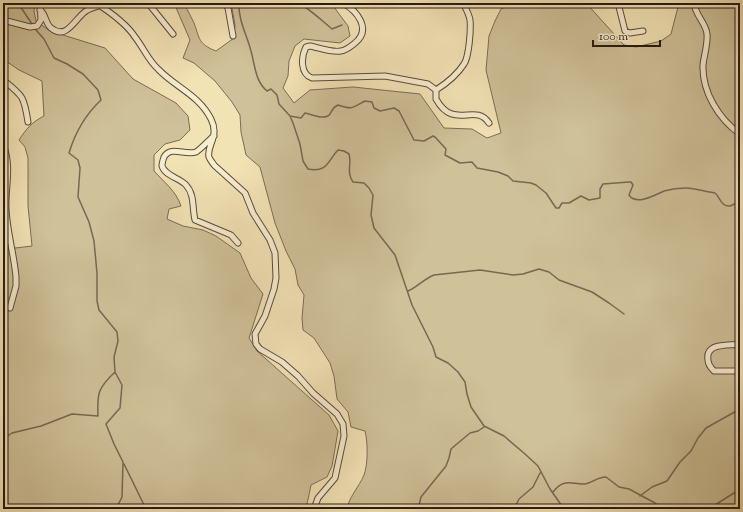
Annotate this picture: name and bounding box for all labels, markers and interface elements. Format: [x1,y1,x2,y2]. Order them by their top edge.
scale bar [593,22,660,48]
text: 100 m [599,28,628,46]

